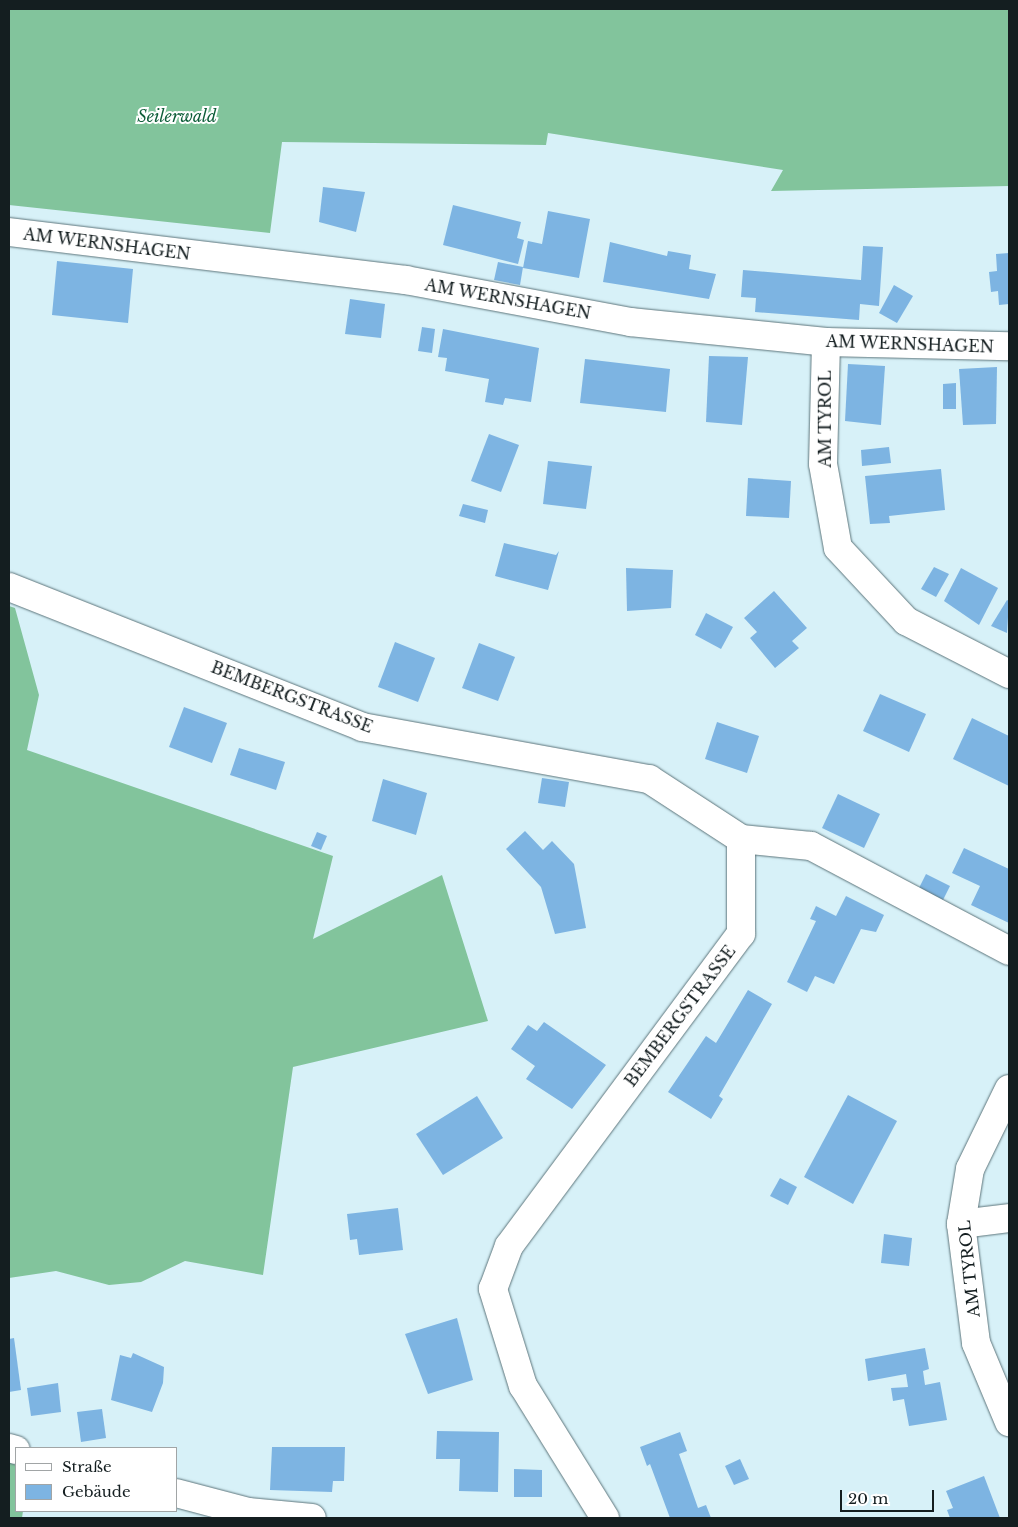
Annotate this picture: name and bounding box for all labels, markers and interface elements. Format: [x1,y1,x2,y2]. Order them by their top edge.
park label: Seilerwald [137,106,217,126]
street label: AM WERNSHAGEN [22,224,192,264]
street label: AM WERNSHAGEN [423,275,593,323]
street label: AM WERNSHAGEN [825,331,995,357]
street label: AM TYROL [815,370,835,468]
street label: BEMBERGSTRASSE [208,657,376,737]
street label: BEMBERGSTRASSE [621,942,739,1090]
street label: AM TYROL [954,1219,984,1319]
legend [15,1447,178,1512]
text: Straße [62,1457,112,1476]
scale bar [843,1480,937,1512]
text: Gebäude [62,1482,131,1501]
text: 20 m [848,1489,888,1508]

